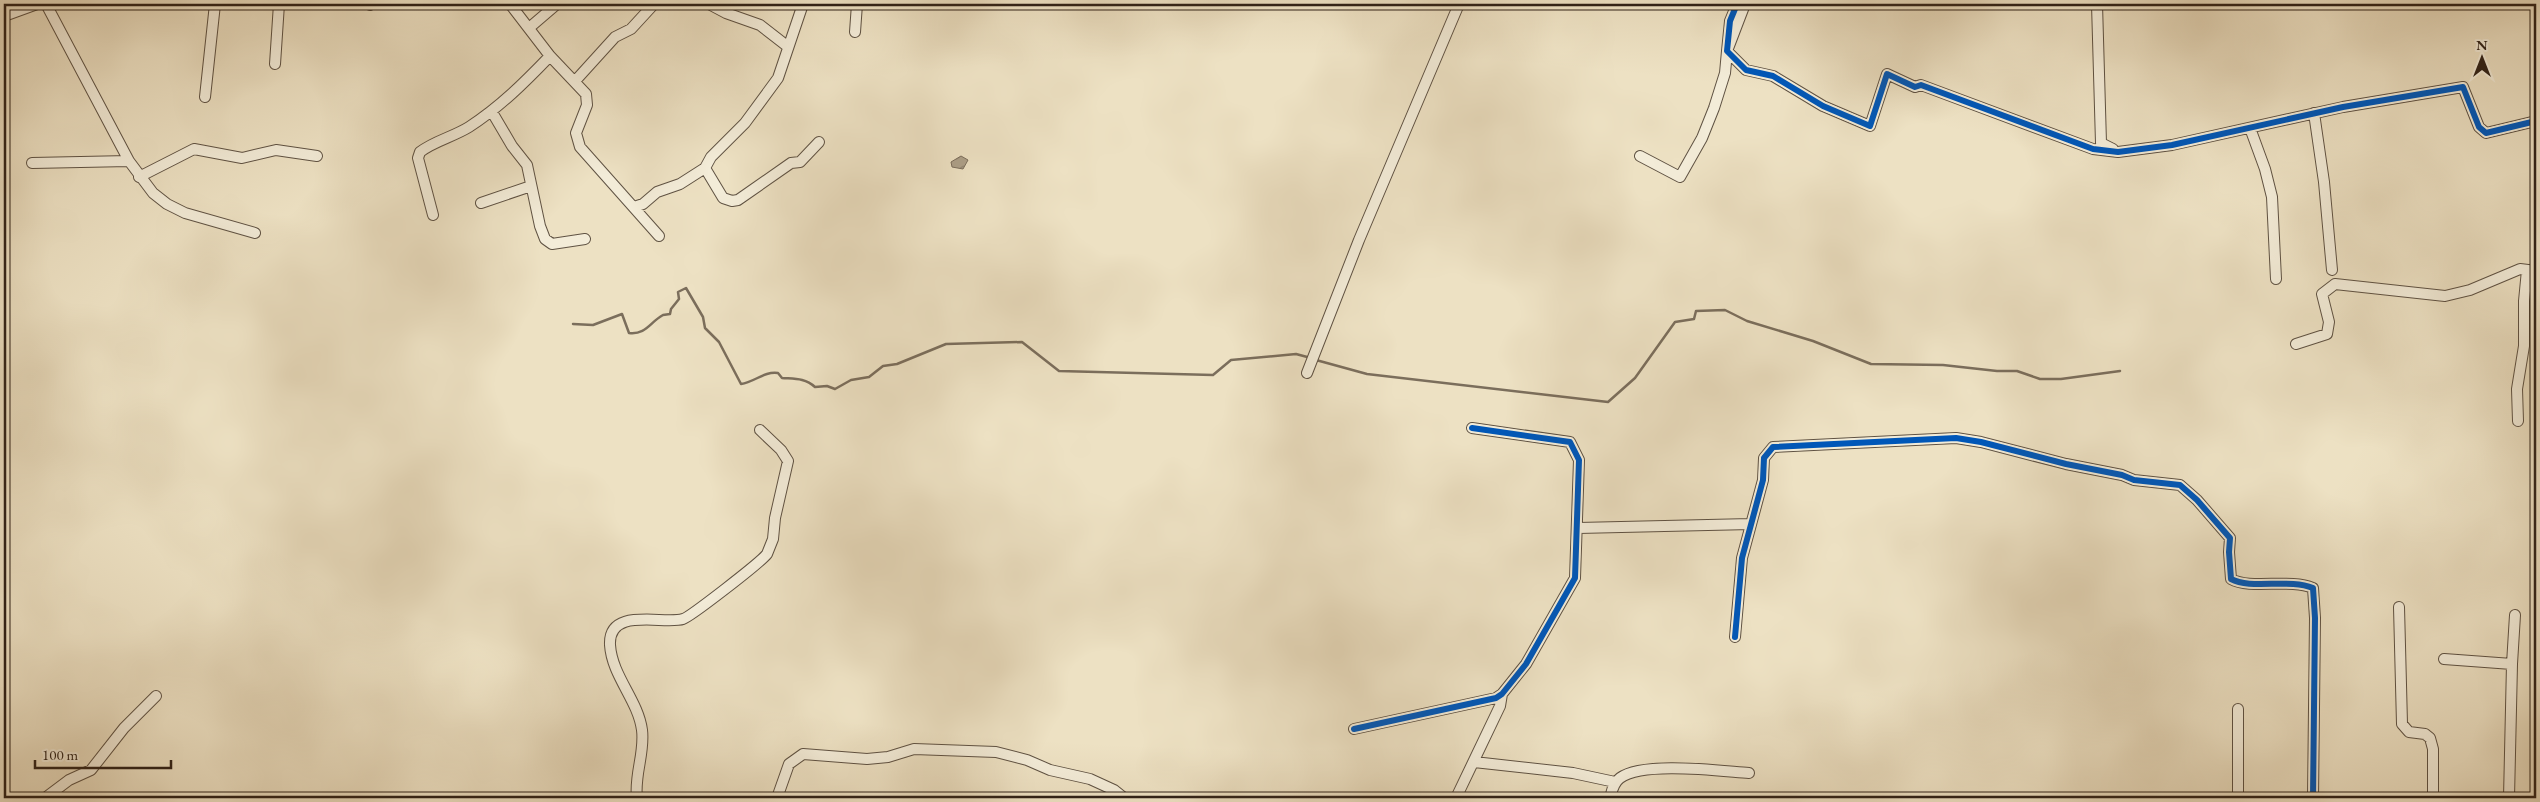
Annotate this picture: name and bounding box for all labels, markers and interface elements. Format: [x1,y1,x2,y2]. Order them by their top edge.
north arrow [2458,32,2508,82]
text: N [2476,36,2488,54]
scale bar [35,737,171,769]
text: 100 m [42,745,79,764]

